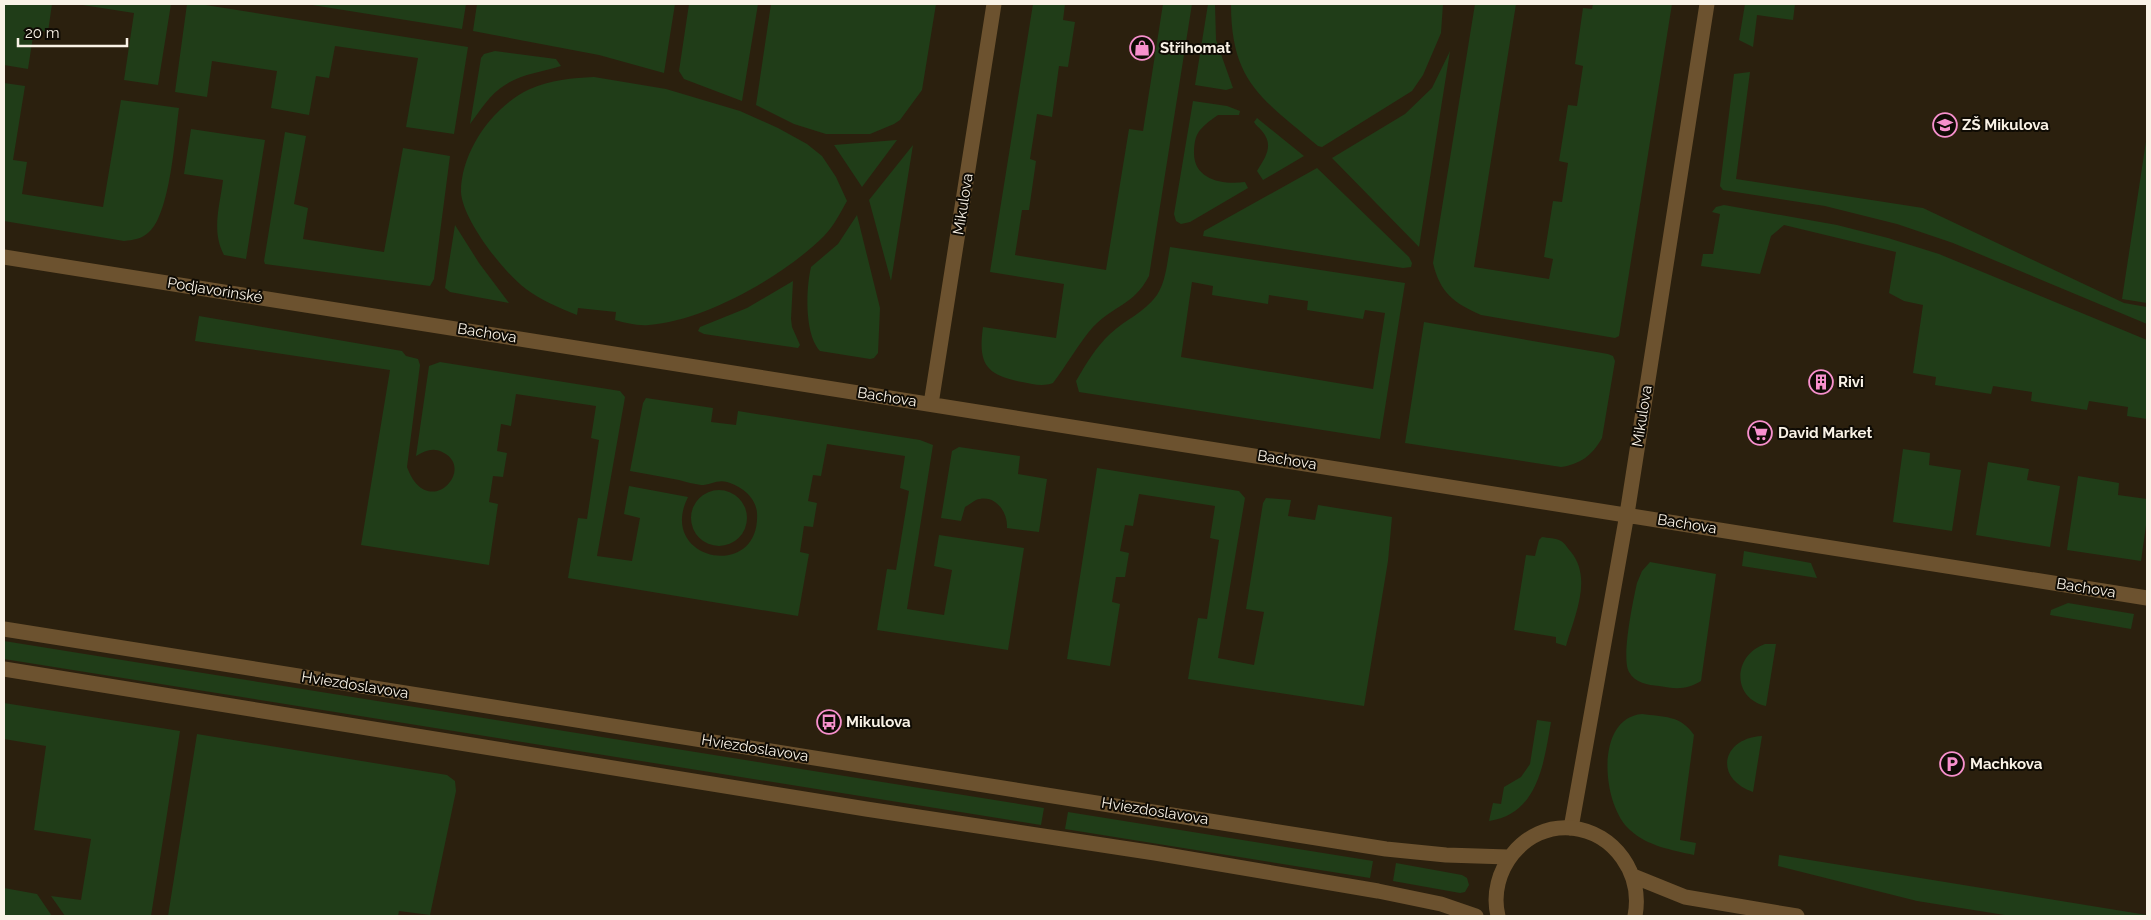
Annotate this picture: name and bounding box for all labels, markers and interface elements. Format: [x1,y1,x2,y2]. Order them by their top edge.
scale bar [18,15,126,47]
text: 20 m [25,24,60,42]
shop icon: Střihomat [1129,35,1155,61]
place label: Střihomat [1160,39,1231,57]
school or university icon: ZŠ Mikulova [1932,112,1958,138]
place label: ZŠ Mikulova [1962,116,2049,134]
street label: Mikulova [949,172,977,236]
street label: Podjavorinské [166,274,264,306]
street label: Bachova [456,319,518,347]
building icon: Rivi [1808,369,1834,395]
place label: Rivi [1838,373,1864,391]
street label: Bachova [856,383,918,411]
street label: Mikulova [1628,384,1656,448]
supermarket icon: David Market [1747,420,1773,446]
place label: David Market [1778,424,1872,442]
street label: Bachova [1256,446,1318,474]
street label: Bachova [1656,510,1718,538]
street label: Bachova [2055,574,2117,602]
street label: Hviezdoslavova [300,668,410,702]
bus stop icon: Mikulova [816,709,842,735]
place label: Mikulova [846,713,911,731]
street label: Hviezdoslavova [700,731,810,765]
parking icon: Machkova [1939,751,1965,777]
place label: Machkova [1970,755,2043,773]
street label: Hviezdoslavova [1100,794,1210,828]

